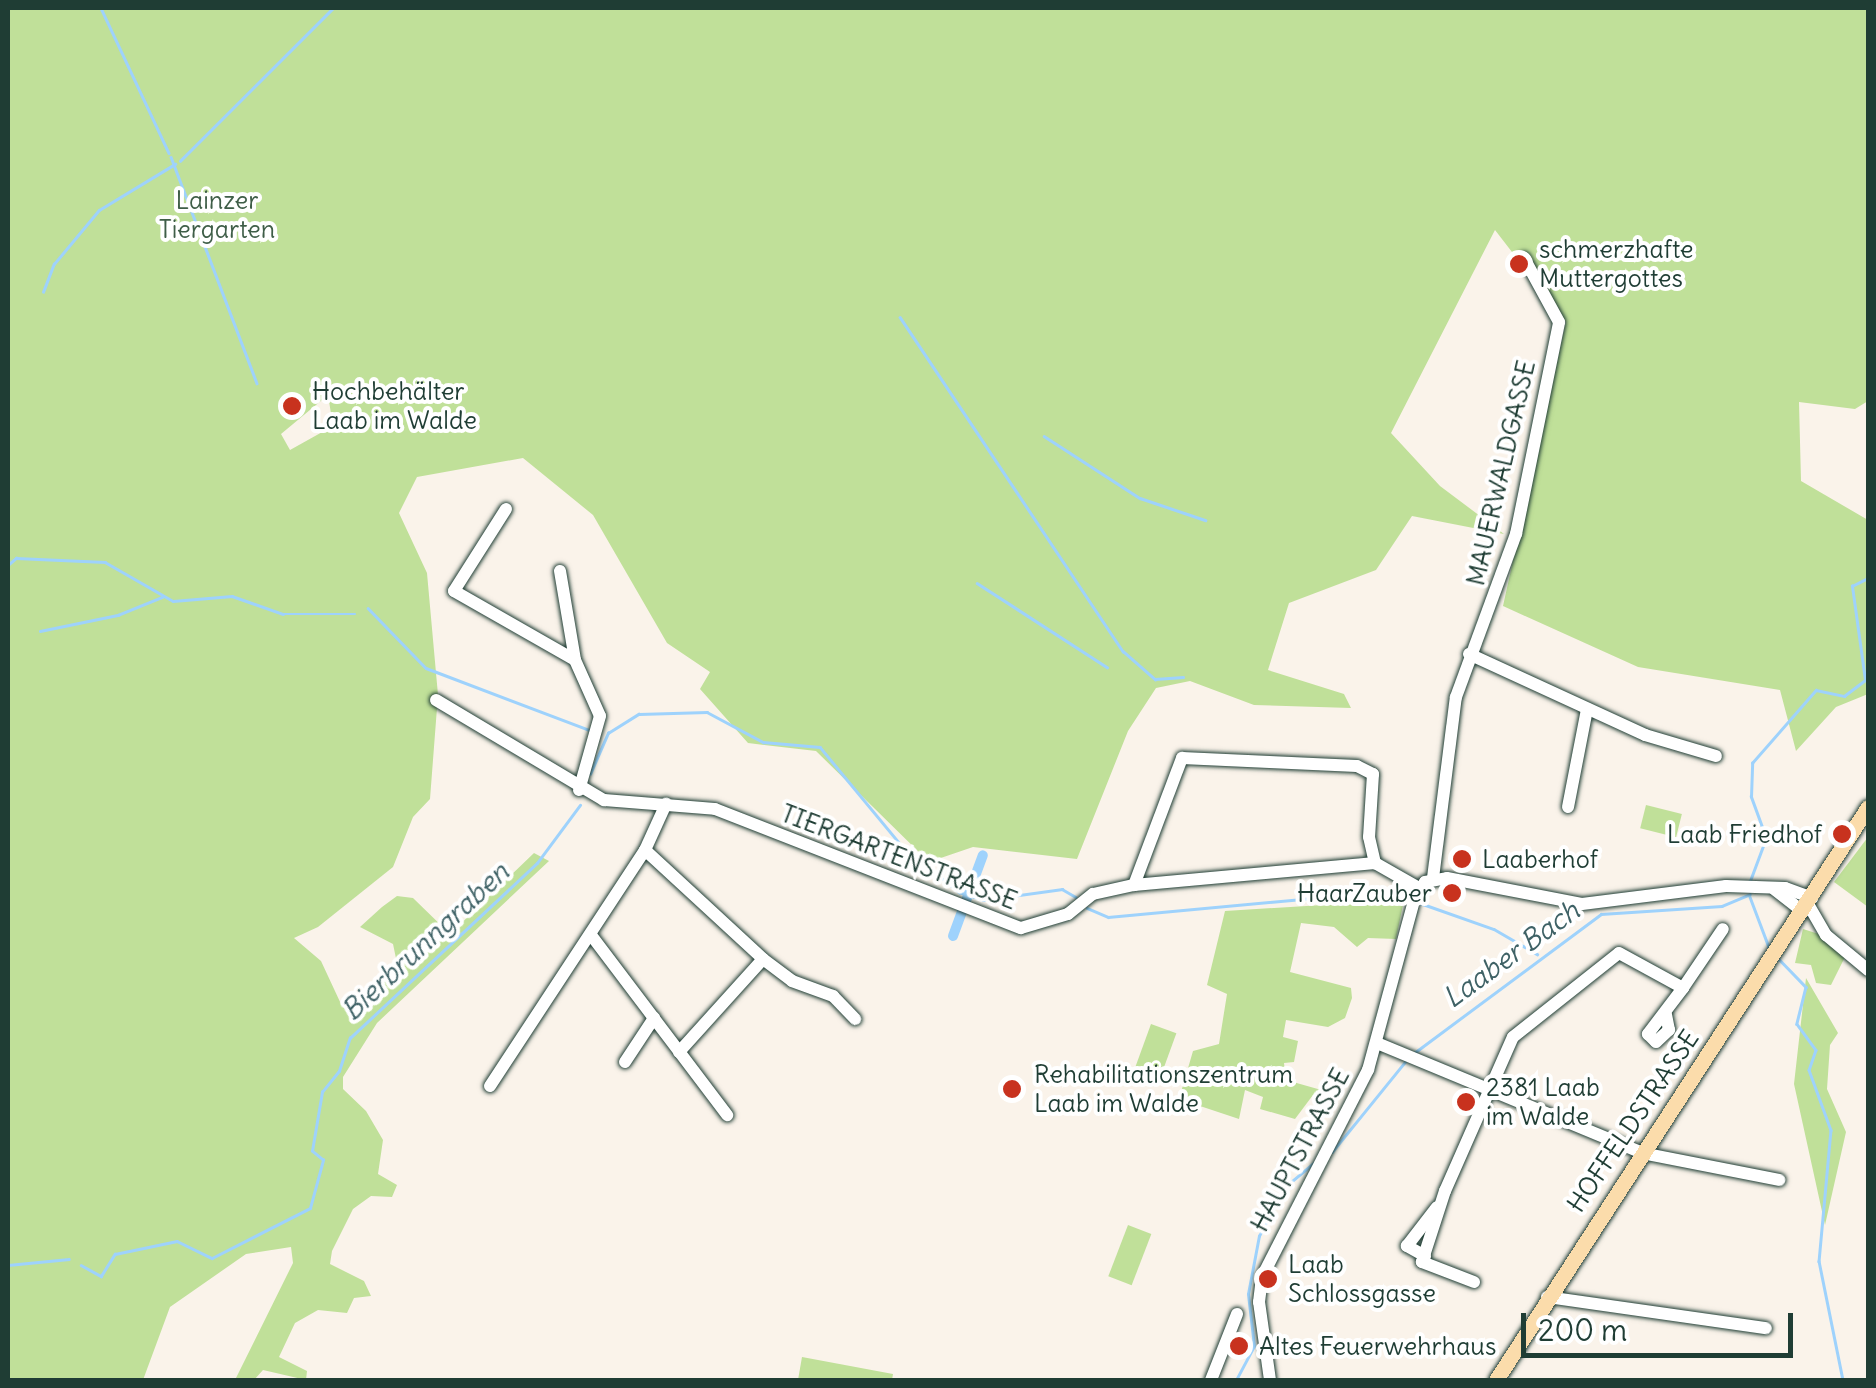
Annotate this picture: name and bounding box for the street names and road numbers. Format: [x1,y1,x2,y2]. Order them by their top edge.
street label: MAUERWALDGASSE [1461,358,1541,588]
street label: TIERGARTENSTRASSE [777,798,1021,916]
street label: HOFFELDSTRASSE [1561,1024,1705,1218]
street label: HAUPTSTRASSE [1244,1063,1356,1237]

